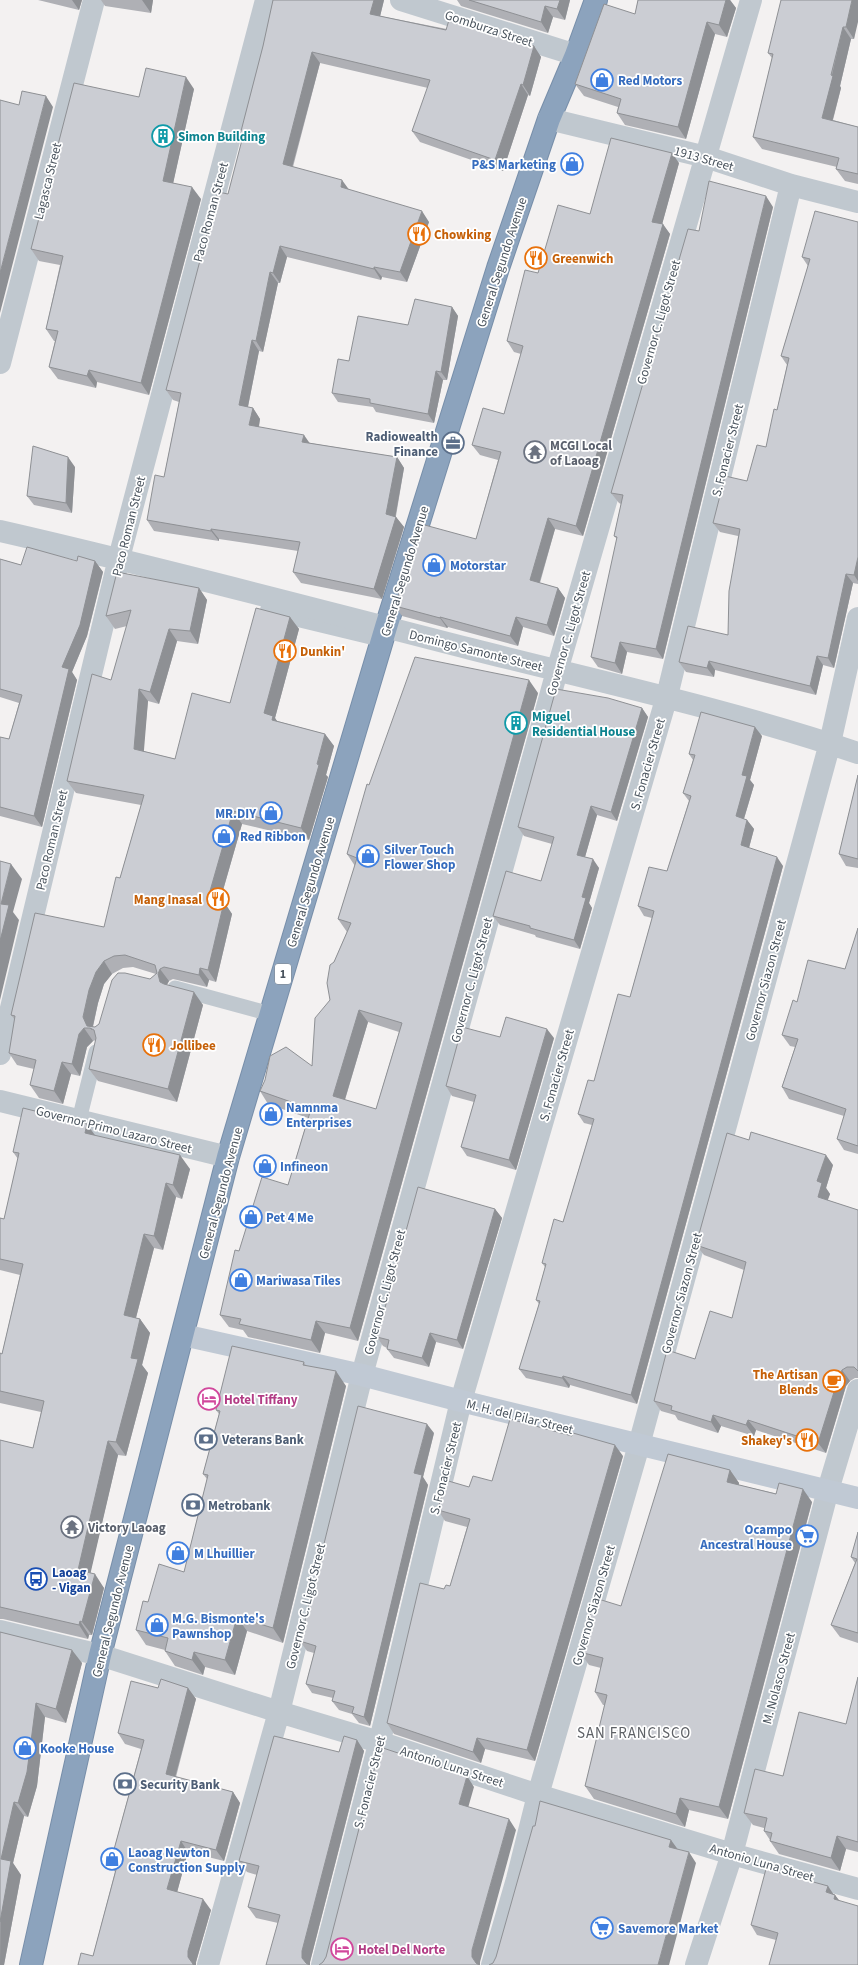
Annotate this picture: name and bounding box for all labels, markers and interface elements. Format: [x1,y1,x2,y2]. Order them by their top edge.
street label: Gomburza Street [442,6,536,52]
shop icon: Red Motors [589,67,615,93]
place label: Red Motors [618,72,682,90]
building icon: Simon Building [150,123,176,149]
place label: Simon Building [178,128,265,146]
street label: Lagasca Street [30,140,66,222]
street label: 1913 Street [672,142,736,176]
shop icon: P&S Marketing [559,151,585,177]
place label: P&S Marketing [472,156,556,174]
street label: Paco Roman Street [189,160,233,264]
street label: General Segundo Avenue [472,195,531,330]
restaurant icon: Chowking [406,221,432,247]
place label: Chowking [434,226,491,244]
restaurant icon: Greenwich [523,245,549,271]
place label: Greenwich [552,250,613,268]
street label: Governor C. Ligot Street [633,257,686,387]
street label: S. Fonacier Street [708,401,748,499]
place label: Radiowealth Finance [366,428,438,461]
office icon: Radiowealth Finance [440,430,466,456]
place label: MCGI Local of Laoag [550,437,612,470]
temple icon: MCGI Local of Laoag [522,439,548,465]
street label: Paco Roman Street [108,474,150,578]
street label: General Segundo Avenue [377,504,433,639]
shop icon: Motorstar [421,552,447,578]
place label: Motorstar [450,557,507,575]
street label: Governor C. Ligot Street [543,568,596,698]
street label: Domingo Samonte Street [407,626,545,676]
restaurant icon: Dunkin' [272,638,298,664]
place label: Dunkin' [300,643,345,661]
place label: Miguel Residential House [532,708,635,741]
building icon: Miguel Residential House [503,710,529,736]
street label: S. Fonacier Street [626,716,670,812]
street label: Paco Roman Street [32,788,72,892]
shop icon: MR.DIY [258,800,284,826]
place label: MR.DIY [215,805,256,823]
street label: General Segundo Avenue [283,815,339,950]
shop icon: Red Ribbon [211,823,237,849]
place label: Red Ribbon [240,828,306,846]
place label: Silver Touch Flower Shop [384,841,455,874]
shop icon: Silver Touch Flower Shop [355,843,381,869]
restaurant icon: Mang Inasal [205,886,231,912]
place label: Mang Inasal [134,891,202,909]
street label: Governor C. Ligot Street [447,915,497,1045]
street label: Governor Siazon Street [741,917,791,1043]
road number: 1 [275,964,291,984]
street label: S. Fonacier Street [535,1027,579,1123]
restaurant icon: Jollibee [141,1032,167,1058]
place label: Jollibee [170,1037,216,1055]
place label: Namnma Enterprises [286,1099,352,1132]
shop icon: Namnma Enterprises [258,1101,284,1127]
street label: Governor Primo Lazaro Street [34,1102,194,1158]
street label: General Segundo Avenue [195,1125,247,1261]
shop icon: Infineon [252,1153,278,1179]
place label: Infineon [280,1158,328,1176]
shop icon: Pet 4 Me [238,1204,264,1230]
place label: Pet 4 Me [266,1209,314,1227]
street label: Governor C. Ligot Street [360,1227,410,1357]
street label: Governor Siazon Street [657,1230,707,1356]
shop icon: Mariwasa Tiles [228,1267,254,1293]
place label: Mariwasa Tiles [256,1272,341,1290]
place label: The Artisan Blends [753,1366,818,1399]
cafe icon: The Artisan Blends [821,1368,847,1394]
hotel icon: Hotel Tiffany [196,1386,222,1412]
place label: Hotel Tiffany [224,1391,298,1409]
street label: M. H. del Pilar Street [465,1395,576,1439]
street label: S. Fonacier Street [426,1419,466,1517]
bank icon: Veterans Bank [193,1426,219,1452]
restaurant icon: Shakey's [794,1427,820,1453]
place label: Veterans Bank [221,1431,305,1449]
place label: Shakey's [741,1432,792,1450]
bank icon: Metrobank [180,1492,206,1518]
place label: Metrobank [208,1497,271,1515]
temple icon: Victory Laoag [59,1514,85,1540]
place label: Victory Laoag [87,1519,166,1537]
place label: Ocampo Ancestral House [699,1521,792,1554]
supermarket icon: Ocampo Ancestral House [794,1523,820,1549]
shop icon: M Lhuillier [165,1540,191,1566]
street label: Governor C. Ligot Street [282,1541,330,1671]
street label: Governor Siazon Street [568,1542,620,1668]
street label: General Segundo Avenue [88,1543,138,1679]
place label: M Lhuillier [194,1545,255,1563]
place label: Laoag - Vigan [52,1564,91,1597]
bus stop icon: Laoag - Vigan [23,1566,49,1592]
place label: M.G. Bismonte's Pawnshop [172,1610,265,1643]
shop icon: M.G. Bismonte's Pawnshop [144,1612,170,1638]
street label: M. Nolasco Street [758,1630,800,1726]
district label: SAN FRANCISCO [577,1723,691,1744]
street label: S. Fonacier Street [350,1733,390,1831]
shop icon: Kooke House [12,1735,38,1761]
place label: Kooke House [40,1740,114,1758]
street label: Antonio Luna Street [398,1742,506,1792]
bank icon: Security Bank [112,1771,138,1797]
place label: Security Bank [140,1776,221,1794]
street label: Antonio Luna Street [708,1839,816,1887]
place label: Laoag Newton Construction Supply [128,1844,245,1877]
shop icon: Laoag Newton Construction Supply [99,1846,125,1872]
supermarket icon: Savemore Market [589,1915,615,1941]
place label: Savemore Market [618,1920,719,1938]
hotel icon: Hotel Del Norte [329,1936,355,1962]
place label: Hotel Del Norte [358,1941,446,1959]

